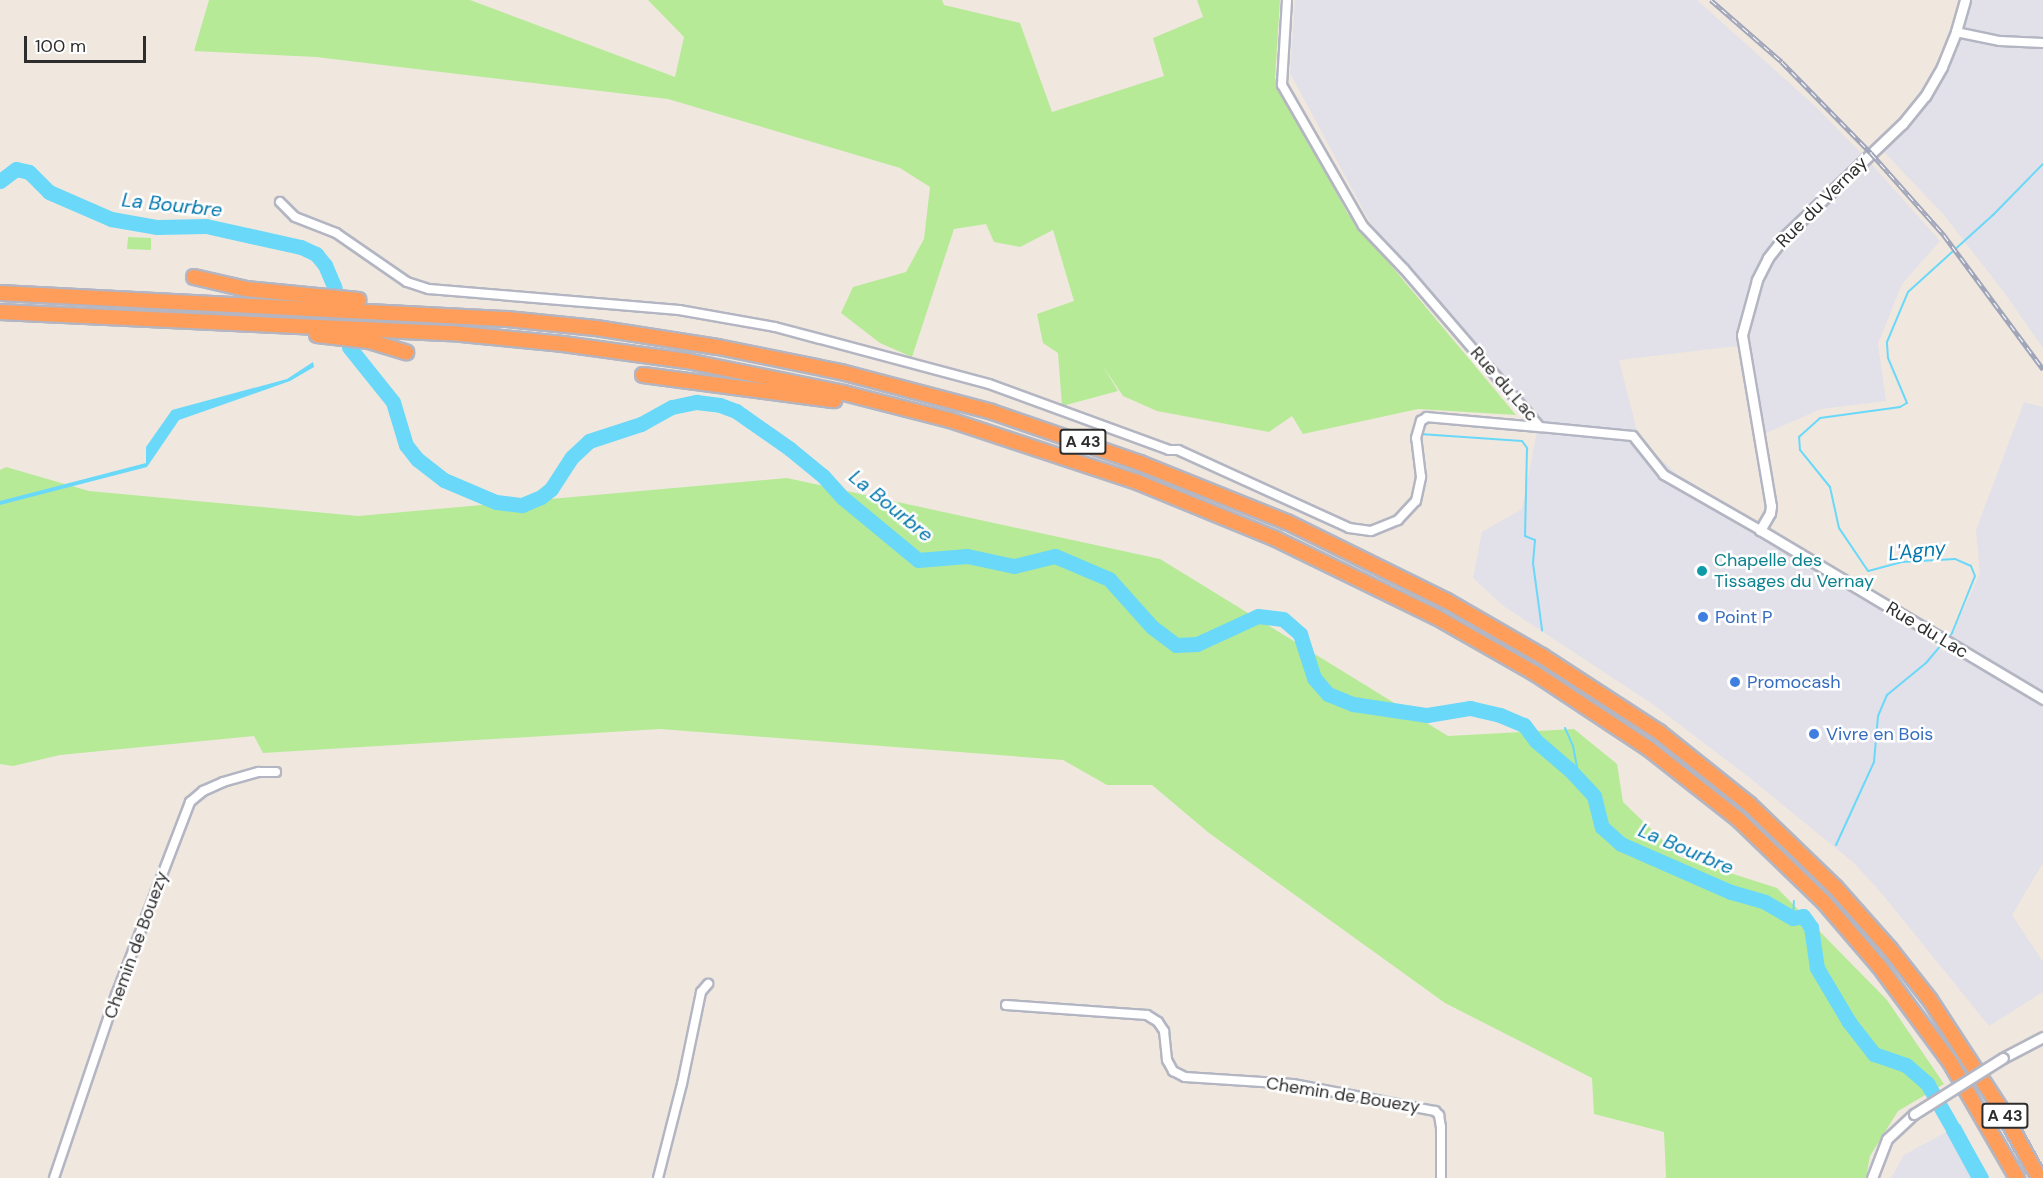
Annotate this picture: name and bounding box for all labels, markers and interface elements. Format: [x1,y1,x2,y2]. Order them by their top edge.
scale bar [27,24,148,62]
text: 100 m [35,34,86,58]
street label: Rue du Vernay [1772,152,1872,252]
water label: La Bourbre [120,188,224,222]
street label: Rue du Lac [1466,342,1542,426]
road number: A 43 [1059,429,1107,455]
water label: La Bourbre [844,465,938,547]
water label: L'Agny [1887,536,1947,566]
place label: Chapelle des Tissages du Vernay [1714,550,1874,592]
marker: Chapelle des Tissages du Vernay [1695,564,1709,578]
street label: Rue du Lac [1882,597,1972,663]
place label: Point P [1715,606,1773,628]
marker: Point P [1696,610,1710,624]
place label: Promocash [1747,671,1841,693]
marker: Promocash [1728,675,1742,689]
place label: Vivre en Bois [1826,723,1933,745]
marker: Vivre en Bois [1807,727,1821,741]
water label: La Bourbre [1635,818,1737,880]
street label: Chemin de Bouezy [99,868,173,1022]
street label: Chemin de Bouezy [1264,1072,1422,1118]
road number: A 43 [1981,1103,2029,1129]

